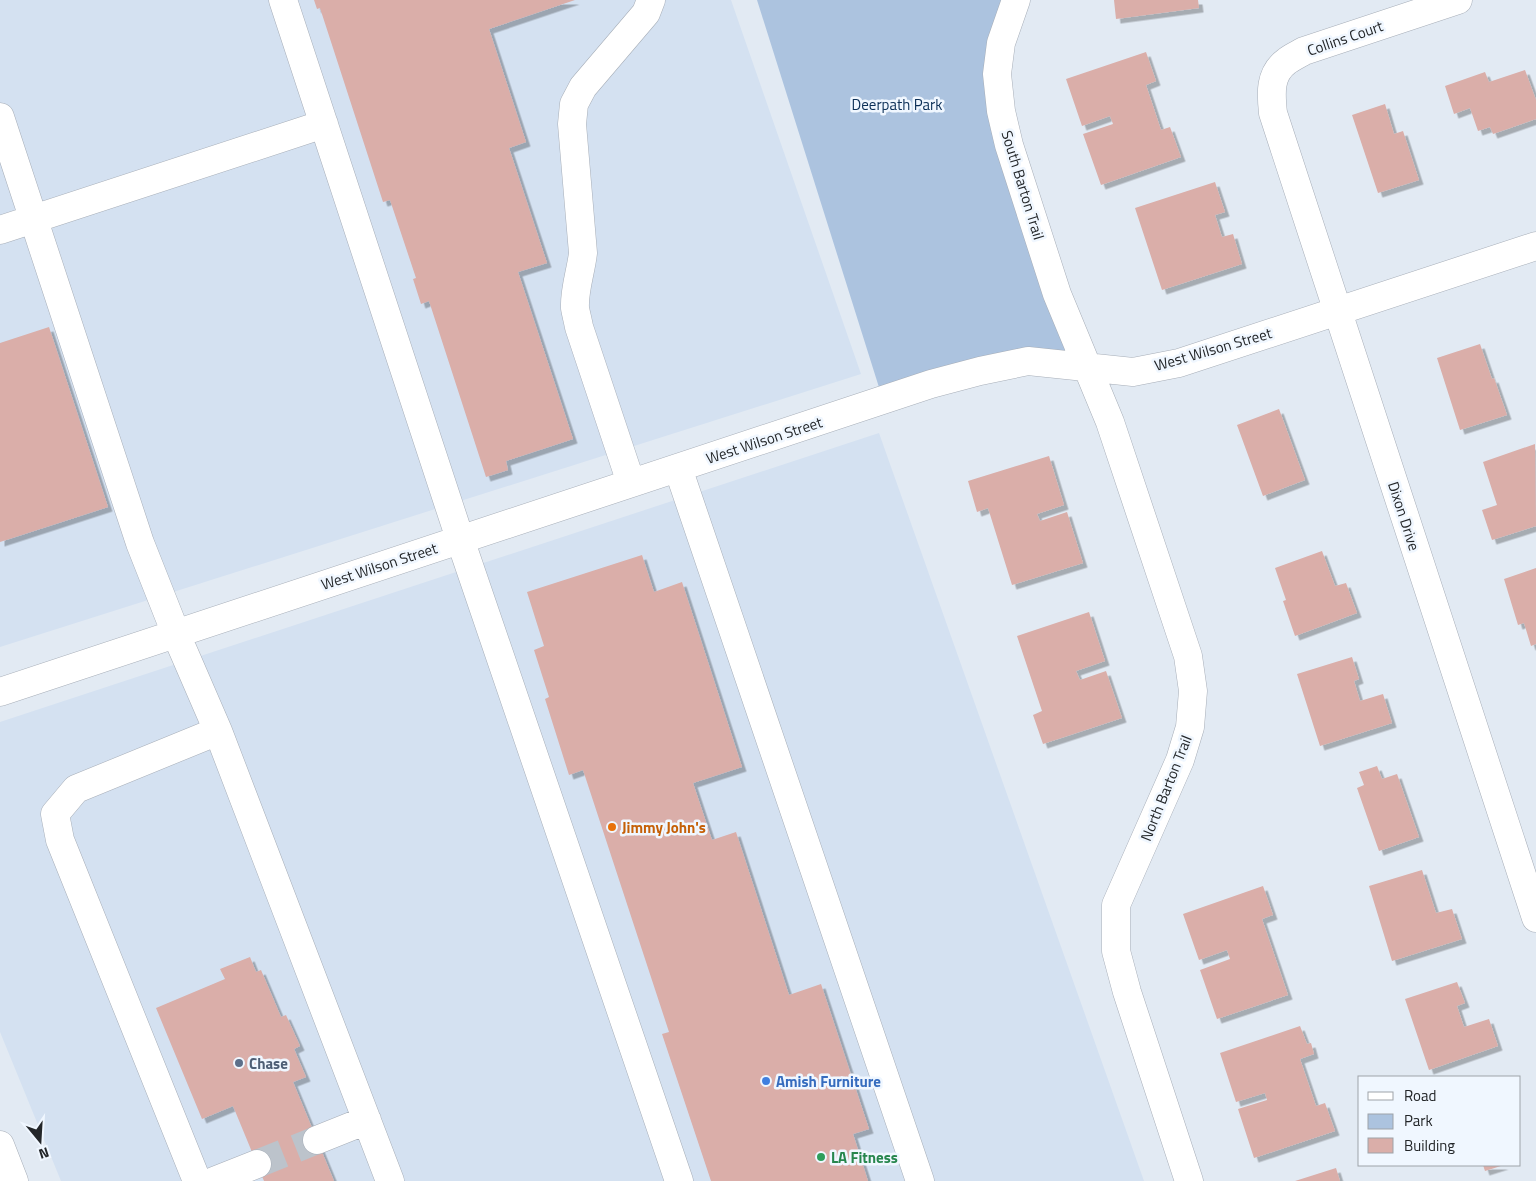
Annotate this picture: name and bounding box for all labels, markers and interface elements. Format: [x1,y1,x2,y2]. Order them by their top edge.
street label: Collins Court [1304,14,1387,62]
park label: Deerpath Park [852,93,942,116]
street label: South Barton Trail [995,128,1051,242]
street label: West Wilson Street [1152,321,1275,377]
street label: West Wilson Street [703,410,826,470]
street label: Dixon Drive [1382,478,1426,554]
street label: West Wilson Street [318,536,441,596]
street label: North Barton Trail [1134,732,1198,844]
place label: Jimmy John's [622,816,706,839]
marker: Jimmy John's [606,821,618,833]
place label: Chase [249,1052,288,1075]
marker: Chase [233,1057,245,1069]
place label: Amish Furniture [776,1070,881,1093]
marker: Amish Furniture [760,1075,772,1087]
legend [1358,1076,1521,1166]
text: Road [1404,1084,1436,1107]
text: Park [1404,1109,1433,1132]
north arrow [15,1116,65,1166]
text: Building [1404,1134,1455,1157]
text: N [36,1142,52,1165]
place label: LA Fitness [831,1146,898,1169]
marker: LA Fitness [815,1151,827,1163]

